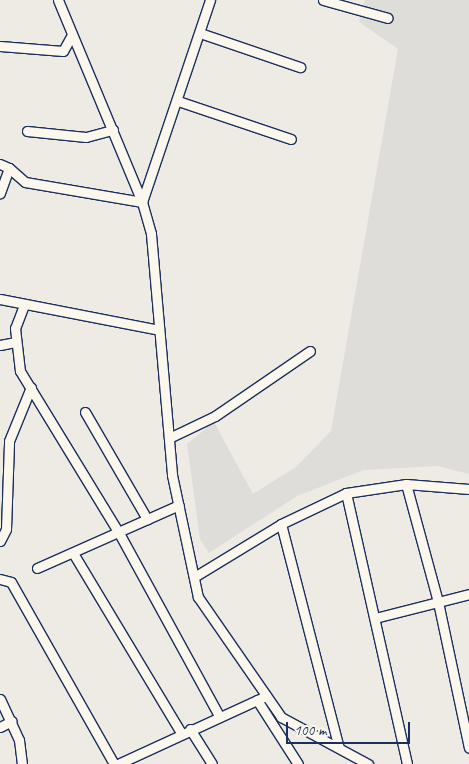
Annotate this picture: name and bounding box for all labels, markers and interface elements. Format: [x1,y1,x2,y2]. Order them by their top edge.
scale bar [289,712,413,744]
text: 100 m [294,721,326,740]

